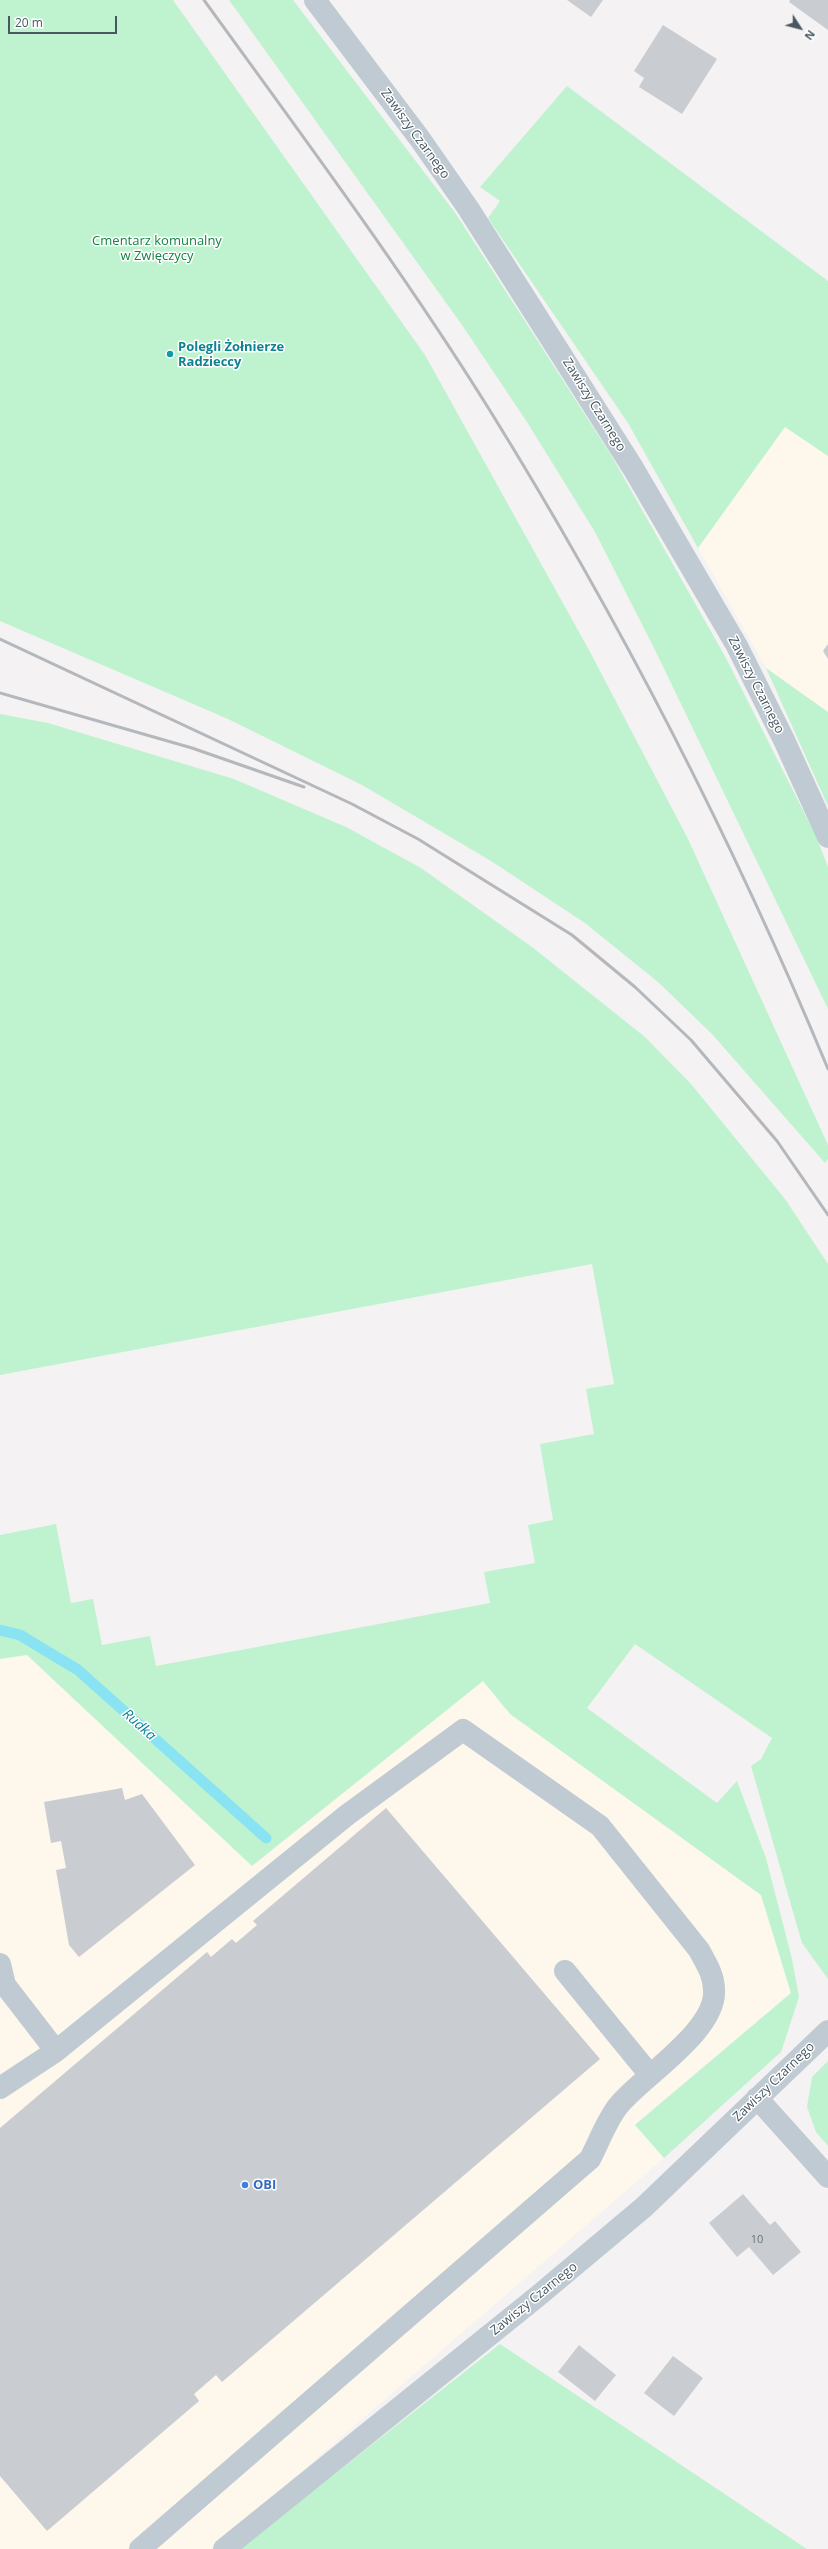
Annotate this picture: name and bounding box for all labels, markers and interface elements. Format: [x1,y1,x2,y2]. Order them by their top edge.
scale bar [10,8,119,34]
north arrow [780,8,820,48]
text: 20 m [15,14,43,31]
text: N [801,27,819,43]
street label: Zawiszy Czarnego [377,86,453,182]
park label: Cmentarz komunalny w Zwięczycy [92,233,222,264]
place label: Polegli Żołnierze Radzieccy [178,339,284,370]
marker: Polegli Żołnierze Radzieccy [165,349,175,359]
street label: Zawiszy Czarnego [559,355,629,455]
street label: Zawiszy Czarnego [725,634,787,736]
water label: Rudka [119,1706,159,1744]
street label: Zawiszy Czarnego [730,2039,818,2125]
place label: OBI [253,2177,276,2193]
marker: OBI [240,2180,250,2190]
house number: 10 [751,2233,763,2247]
street label: Zawiszy Czarnego [487,2259,581,2339]

